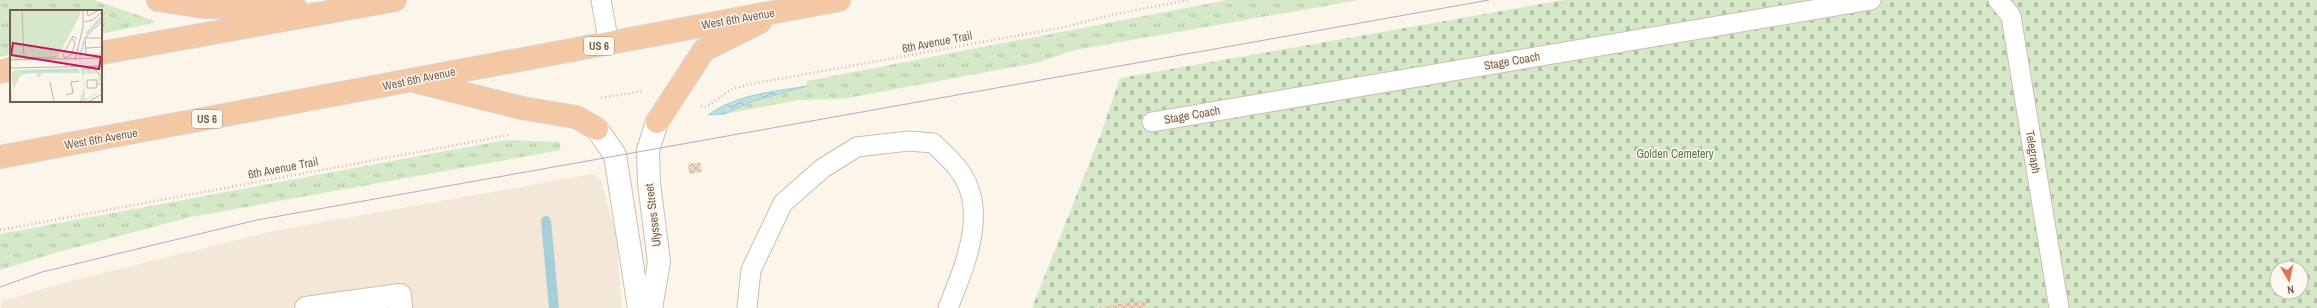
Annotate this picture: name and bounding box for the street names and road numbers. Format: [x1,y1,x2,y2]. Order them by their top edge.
street label: West 6th Avenue [700,5,776,33]
street label: 6th Avenue Trail [901,27,973,57]
road number: US 6 [584,37,614,55]
street label: Stage Coach [1483,48,1541,74]
street label: West 6th Avenue [381,63,457,95]
street label: Stage Coach [1163,102,1221,128]
road number: US 6 [192,110,222,128]
street label: West 6th Avenue [63,125,139,153]
street label: Telegraph [2022,129,2044,175]
street label: 6th Avenue Trail [247,153,319,183]
street label: Ulysses Street [641,182,665,247]

